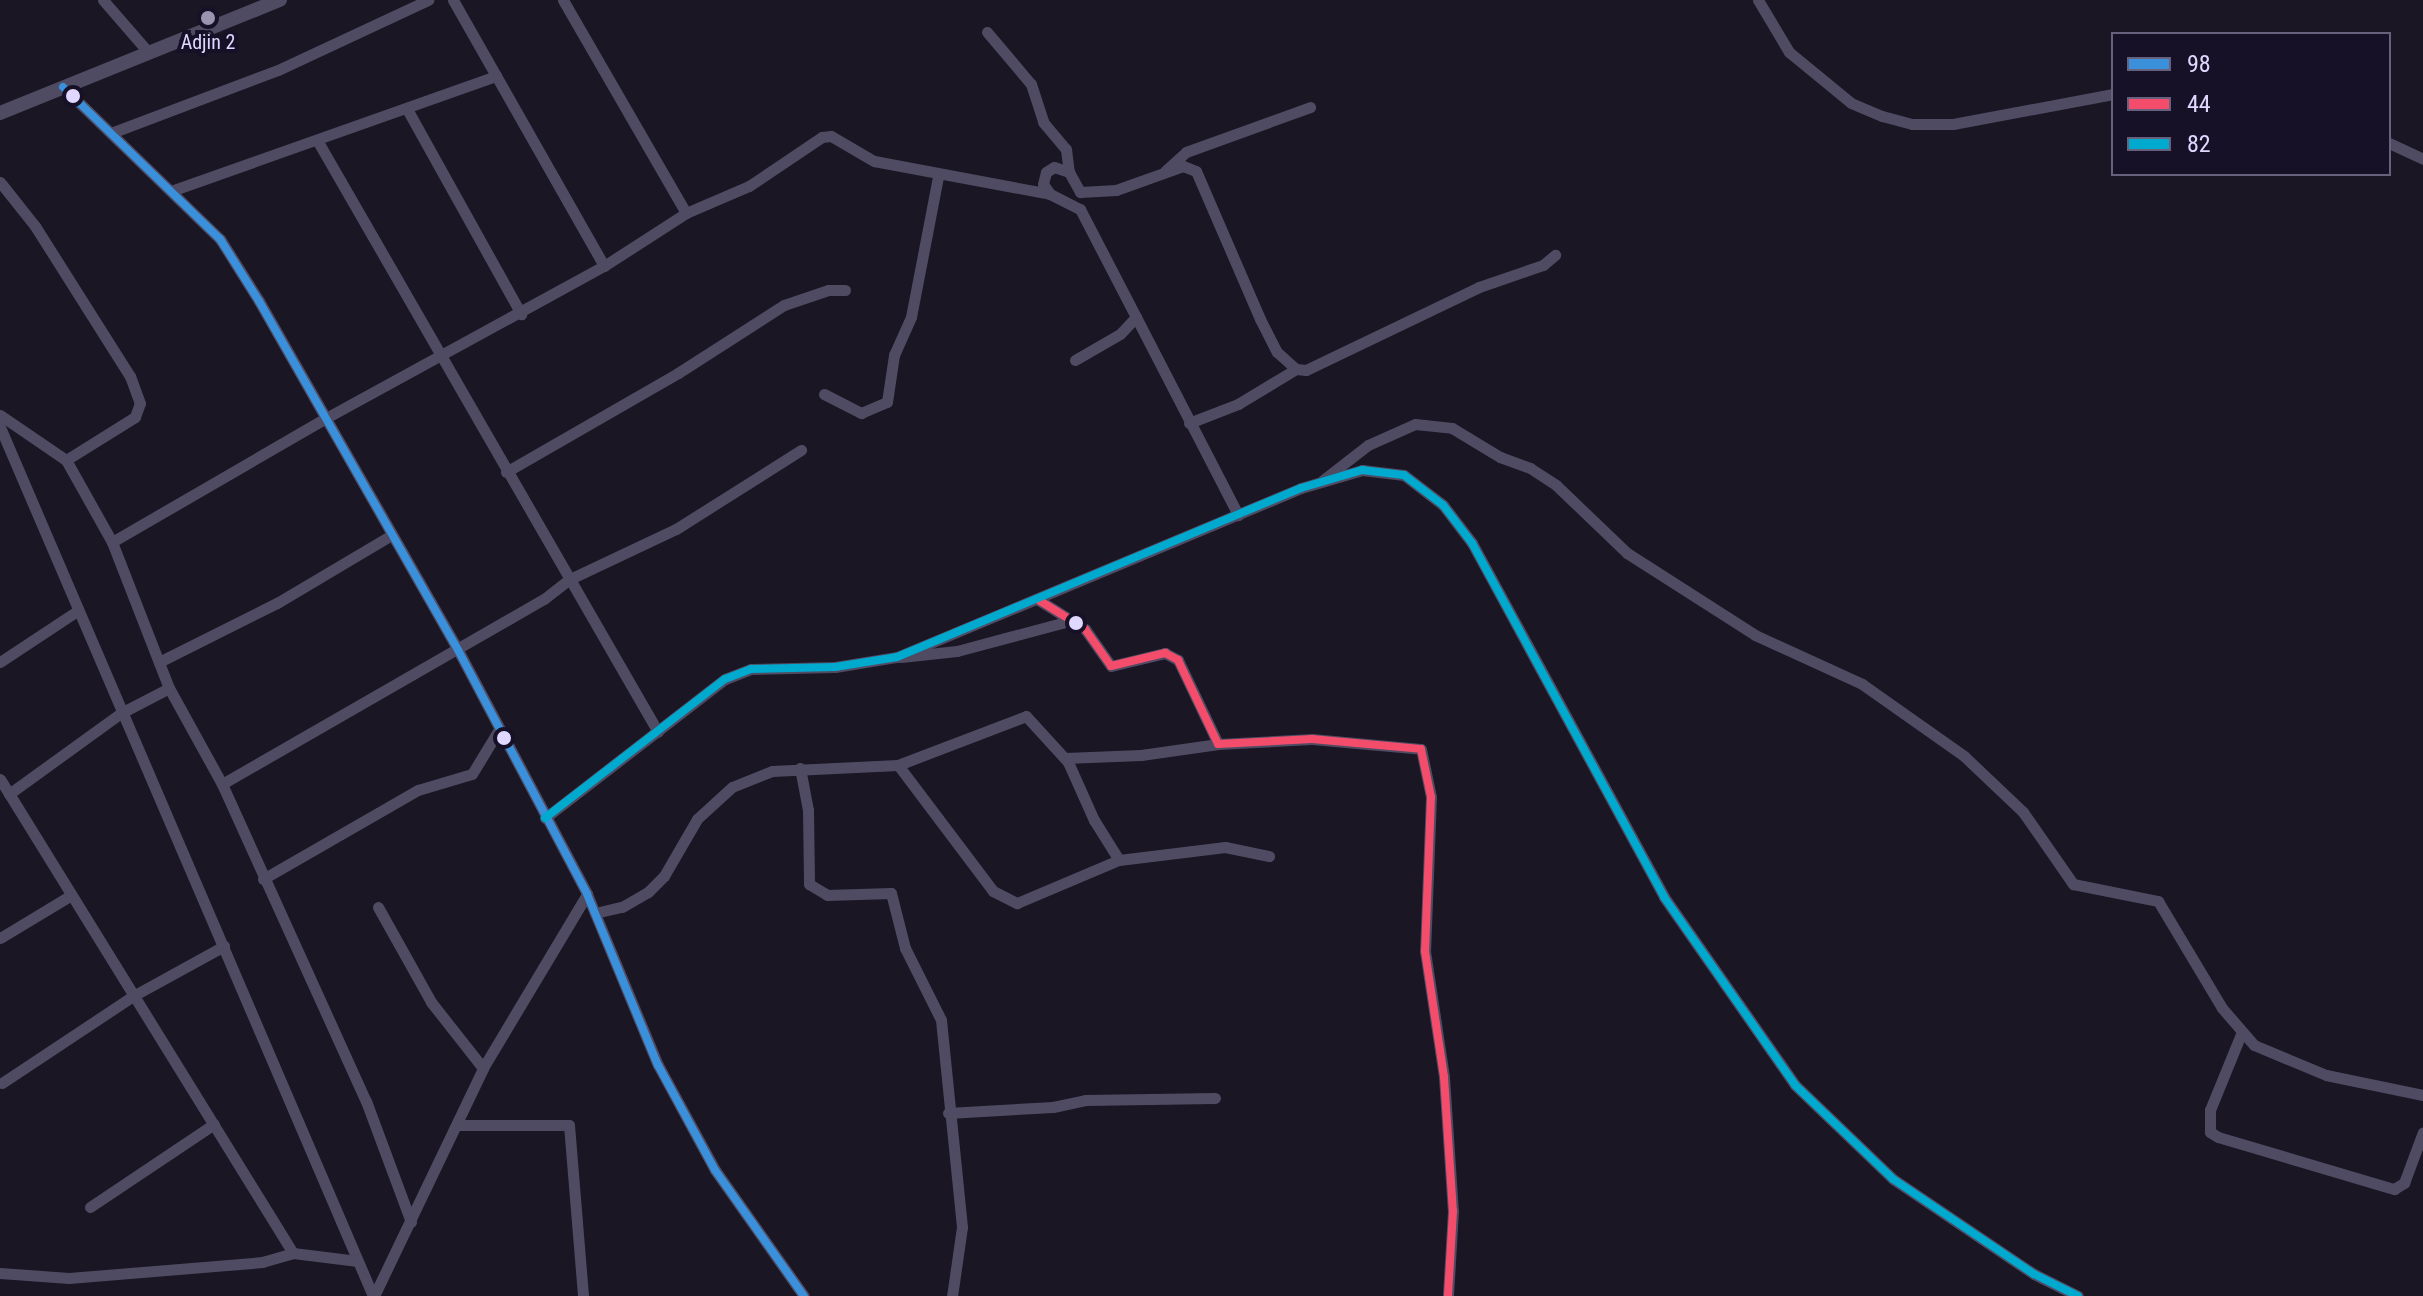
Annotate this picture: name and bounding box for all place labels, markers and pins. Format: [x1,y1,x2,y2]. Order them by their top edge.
marker: Adjin 2 [199,9,217,27]
place label: Adjin 2 [181,30,235,54]
unlabelled marker [65,88,81,104]
unlabelled marker [1068,615,1084,631]
unlabelled marker [496,730,512,746]

